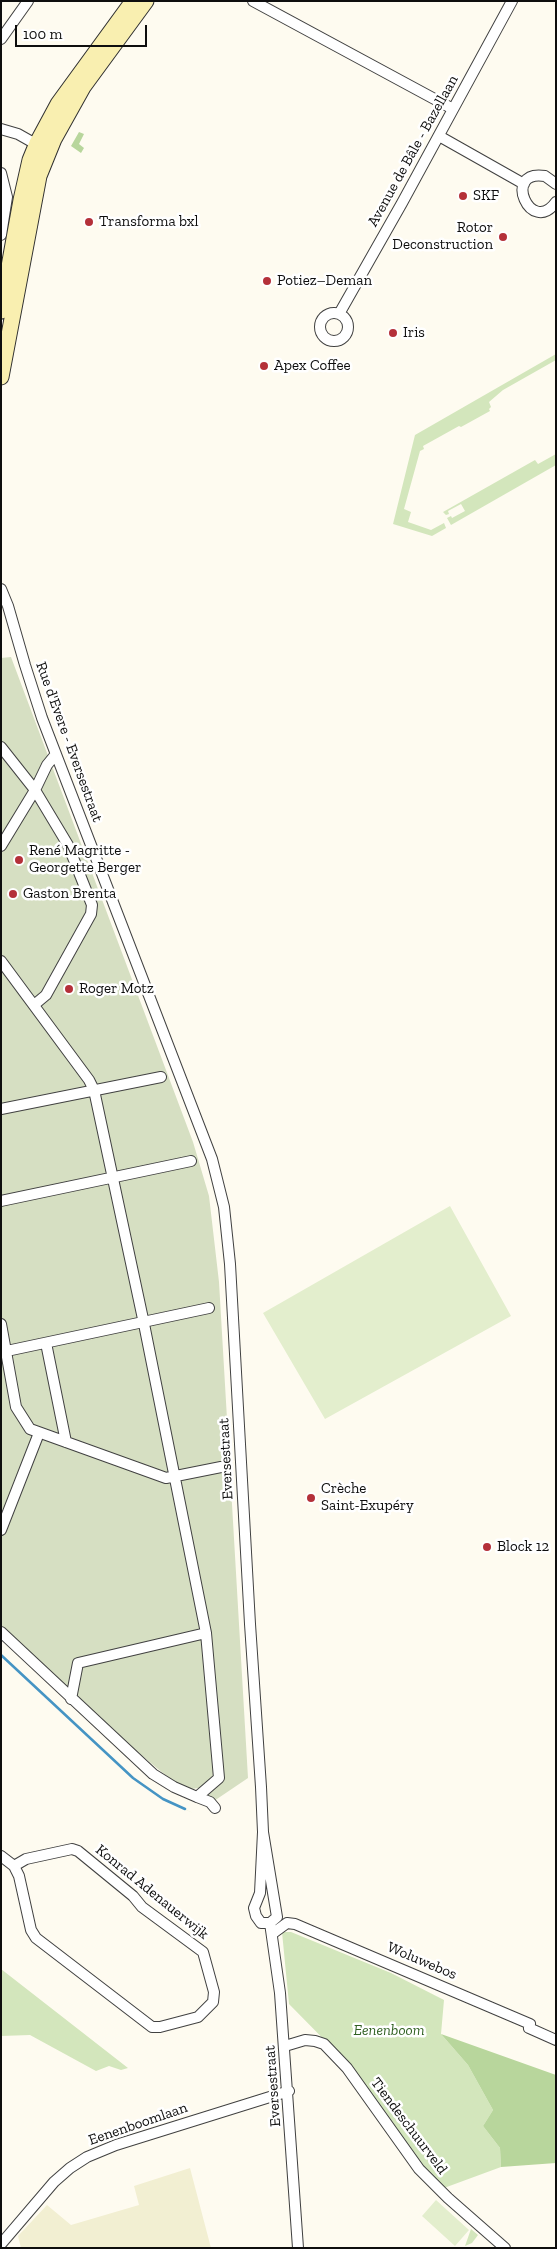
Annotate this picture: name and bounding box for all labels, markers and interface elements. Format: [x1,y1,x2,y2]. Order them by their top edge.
scale bar [18,15,150,47]
text: 100 m [23,25,62,43]
street label: Avenue de Bâle - Bazellaan [364,72,462,230]
place label: SKF [473,187,499,205]
marker: SKF [457,190,469,202]
place label: Transforma bxl [99,213,198,231]
marker: Transforma bxl [83,216,95,228]
place label: Rotor Deconstruction [392,219,493,254]
marker: Rotor Deconstruction [497,231,509,243]
place label: Potiez–Deman [277,272,372,290]
marker: Potiez–Deman [261,275,273,287]
place label: Iris [403,324,425,342]
marker: Iris [387,327,399,339]
place label: Apex Coffee [274,357,351,375]
marker: Apex Coffee [258,360,270,372]
street label: Rue d'Evere - Eversestraat [32,659,106,825]
place label: René Magritte - Georgette Berger [29,842,141,877]
marker: René Magritte - Georgette Berger [13,854,25,866]
place label: Gaston Brenta [23,885,116,903]
marker: Gaston Brenta [7,888,19,900]
place label: Roger Motz [79,980,154,998]
marker: Roger Motz [63,983,75,995]
street label: Eversestraat [215,1418,237,1500]
place label: Crèche Saint-Exupéry [321,1480,414,1515]
marker: Crèche Saint-Exupéry [305,1492,317,1504]
place label: Block 12 [497,1538,549,1556]
marker: Block 12 [481,1541,493,1553]
street label: Konrad Adenauerwijk [92,1841,212,1943]
street label: Woluwebos [384,1938,460,1984]
park label: Eenenboom [353,2022,425,2040]
street label: Eversestraat [261,2045,285,2127]
street label: Tiendeschuurveld [367,2074,451,2178]
street label: Eenenboomlaan [86,2099,190,2149]

